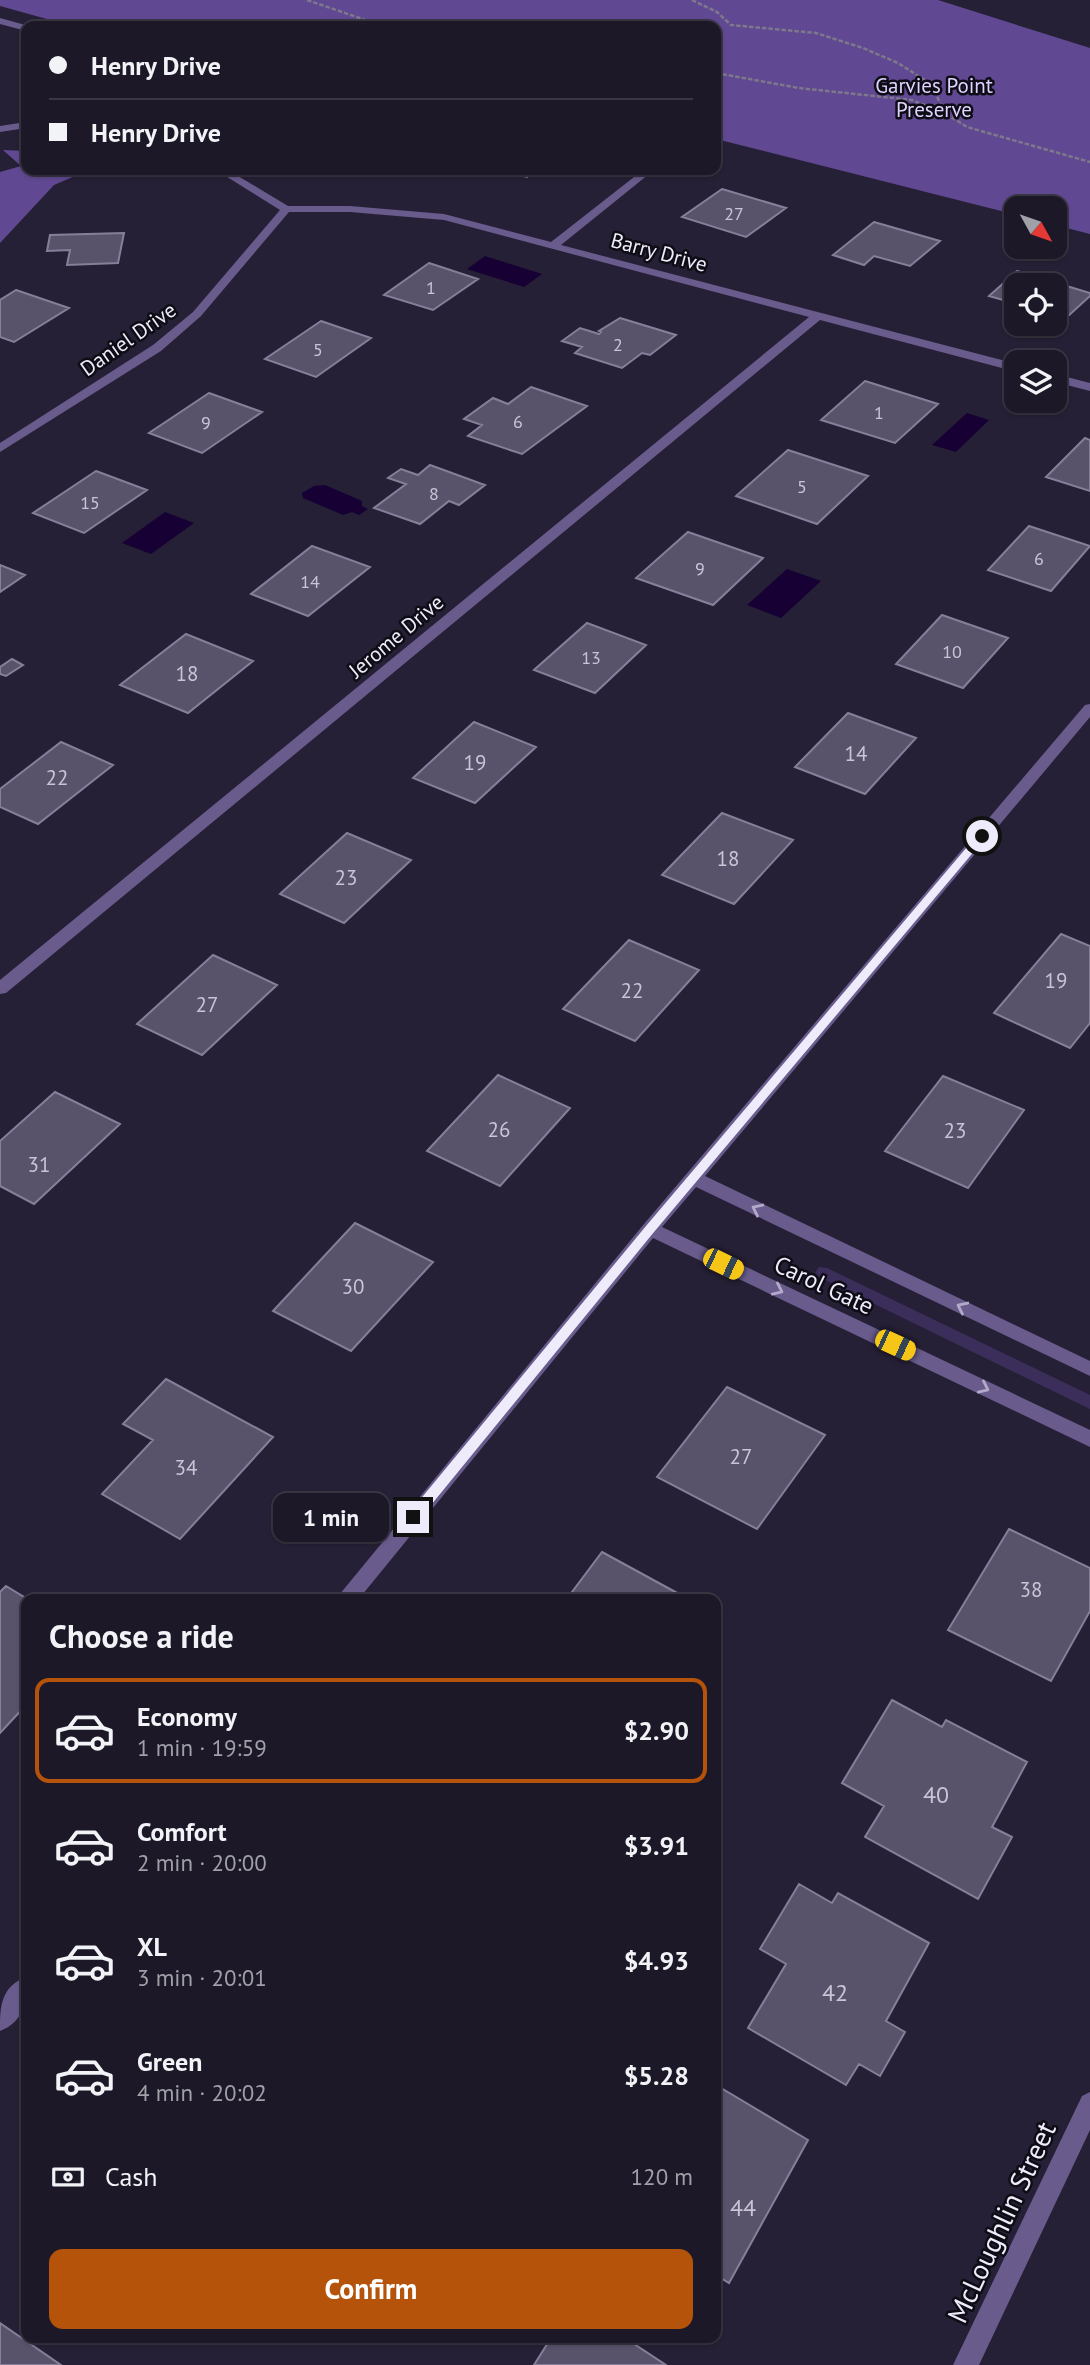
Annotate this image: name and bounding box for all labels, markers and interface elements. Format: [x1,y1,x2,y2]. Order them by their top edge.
text: Henry Drive [91,49,221,82]
park label: Garvies Point Preserve [875,72,993,123]
text: Henry Drive [91,116,221,149]
north arrow [1004,196,1068,259]
map controls [1004,196,1067,413]
house number: 27 [724,202,744,225]
street label: Barry Drive [608,226,710,278]
button: locate [1004,273,1067,336]
house number: 1 [426,276,436,299]
street label: Daniel Drive [75,296,181,382]
house number: 2 [613,333,623,356]
house number: 5 [313,338,323,361]
button: layers [1004,350,1067,413]
house number: 1 [874,401,884,424]
house number: 6 [513,410,523,433]
house number: 9 [201,411,211,434]
house number: 5 [797,475,807,498]
house number: 8 [429,482,439,505]
house number: 15 [80,491,100,514]
house number: 6 [1034,547,1044,570]
house number: 9 [695,557,705,580]
house number: 14 [300,570,320,593]
street label: Jerome Drive [342,589,449,684]
house number: 10 [942,640,962,663]
house number: 13 [581,646,601,669]
house number: 18 [176,660,198,687]
house number: 14 [845,740,867,767]
house number: 19 [464,749,486,776]
house number: 22 [46,764,68,791]
route start [966,820,998,852]
house number: 18 [717,845,739,872]
house number: 23 [335,864,357,891]
house number: 19 [1045,967,1067,994]
house number: 22 [621,977,643,1004]
house number: 27 [196,991,218,1018]
house number: 26 [488,1116,510,1143]
house number: 23 [944,1117,966,1144]
house number: 31 [28,1151,50,1178]
one-way arrow [752,1203,764,1217]
car [700,1245,747,1283]
street label: Carol Gate [769,1248,879,1322]
house number: 30 [342,1273,364,1300]
one-way arrow [771,1282,783,1296]
one-way arrow [957,1302,969,1316]
car [872,1327,919,1363]
one-way arrow [977,1380,989,1394]
house number: 27 [730,1443,752,1470]
house number: 34 [175,1454,197,1481]
callout: 1 min [273,1492,388,1542]
route end [397,1501,429,1533]
text: 1 min [303,1503,359,1532]
house number: 38 [1020,1576,1042,1603]
text: Choose a ride [49,1615,234,1657]
icon: car [53,1699,116,1762]
text: Economy [137,1700,237,1733]
text: $2.90 [624,1714,689,1747]
text: 1 min · 19:59 [137,1733,267,1762]
house number: 40 [923,1779,949,1810]
icon: car [53,1814,116,1877]
text: Comfort [137,1815,227,1848]
text: $3.91 [624,1829,689,1862]
text: 2 min · 20:00 [137,1848,267,1877]
icon: car [53,1929,116,1992]
text: XL [137,1930,167,1963]
text: $4.93 [624,1944,689,1977]
text: 3 min · 20:01 [137,1963,267,1992]
house number: 42 [822,1977,848,2008]
icon: car [53,2044,116,2107]
text: Green [137,2045,202,2078]
text: $5.28 [624,2059,689,2092]
text: 4 min · 20:02 [137,2078,267,2107]
street label: McLoughlin Street [938,2115,1064,2329]
icon: cash [49,2158,87,2196]
text: Cash [105,2160,157,2193]
text: 120 m [631,2162,693,2191]
house number: 44 [730,2192,756,2223]
button: Confirm [49,2249,693,2329]

